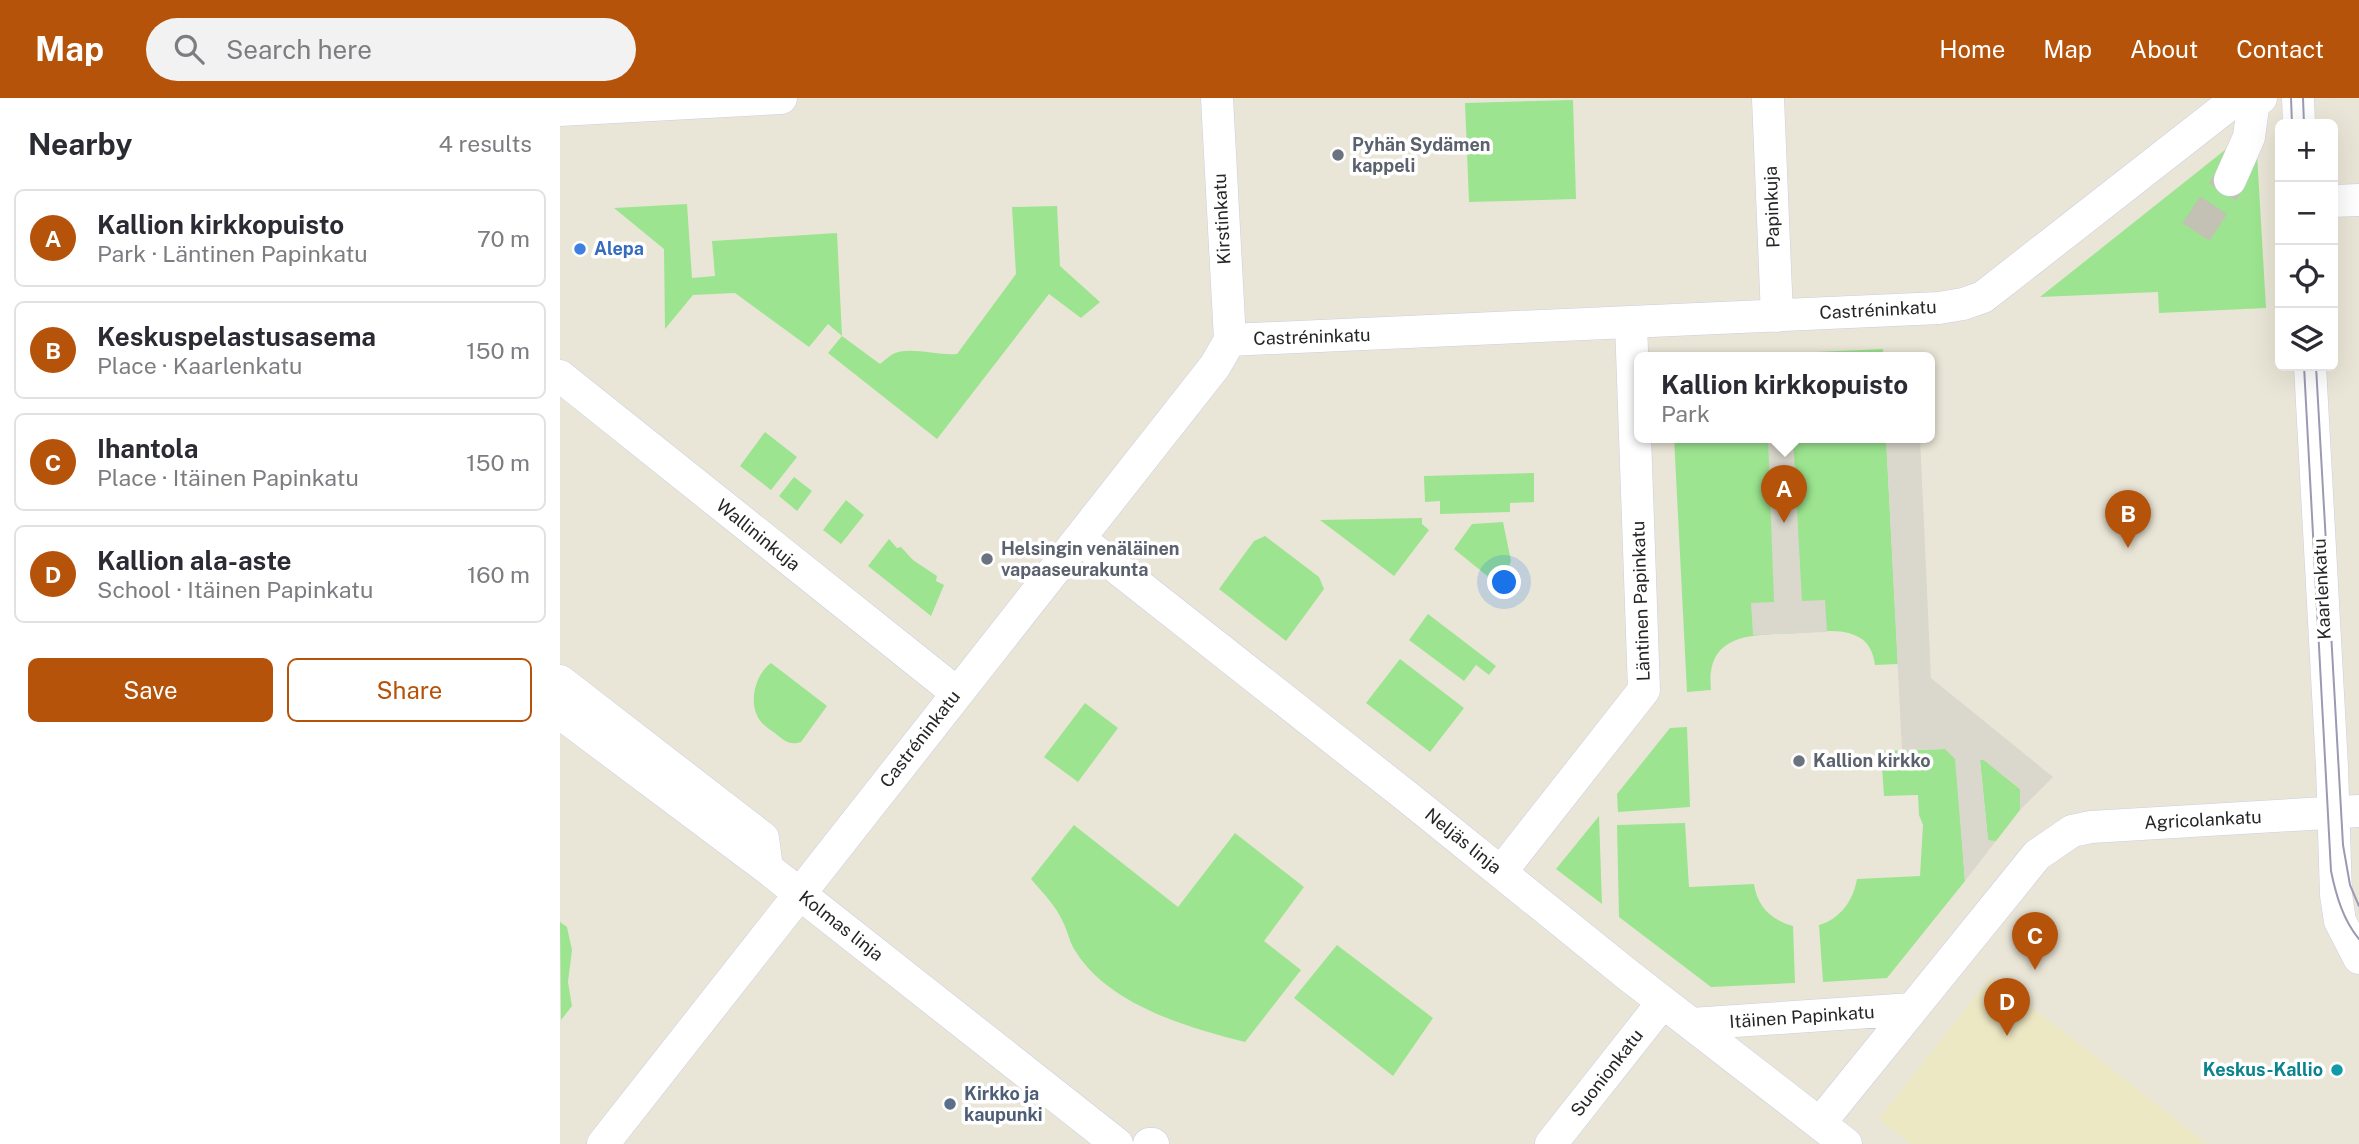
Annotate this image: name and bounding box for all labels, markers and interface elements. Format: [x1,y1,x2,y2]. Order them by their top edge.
search box [146,18,636,81]
text: Map [35,30,104,68]
icon: search [170,30,208,68]
text: Search here [226,34,372,65]
text: Home [1939,35,2005,63]
text: Map [2043,35,2092,63]
text: About [2130,35,2198,63]
text: Contact [2236,35,2324,63]
map controls [2275,119,2338,371]
button: + [2275,119,2338,182]
text: Nearby [28,126,132,162]
text: 4 results [438,130,532,157]
place label: Pyhän Sydämen kappeli [1352,134,1490,176]
marker: Pyhän Sydämen kappeli [1330,147,1346,163]
street label: Papinkuja [1760,166,1783,248]
street label: Kirstinkatu [1209,173,1234,265]
button: − [2275,182,2338,245]
text: Kallion kirkkopuisto [97,209,344,240]
text: A [45,225,61,252]
text: 70 m [477,225,530,252]
place label: Alepa [594,238,644,259]
text: Park · Läntinen Papinkatu [97,240,368,267]
marker: Alepa [572,241,588,257]
button: locate [2275,245,2338,308]
street label: Castréninkatu [1819,296,1937,323]
button: layers [2275,308,2338,371]
text: Keskuspelastusasema [97,321,376,352]
street label: Castréninkatu [1253,324,1371,349]
text: B [45,337,61,364]
text: 150 m [466,337,530,364]
text: Place · Kaarlenkatu [97,352,302,379]
popup [1634,352,1935,443]
text: Kallion kirkkopuisto [1661,369,1908,400]
text: Park [1661,400,1710,427]
text: Ihantola [97,433,199,464]
text: C [45,449,61,476]
text: 150 m [466,449,530,476]
text: Place · Itäinen Papinkatu [97,464,359,491]
pin: A [1761,465,1807,523]
pin: B [2105,490,2151,548]
street label: Wallininkuja [712,494,804,575]
street label: Läntinen Papinkatu [1627,520,1654,682]
place label: Helsingin venäläinen vapaaseurakunta [1001,538,1180,580]
street label: Kaarlenkatu [2308,538,2335,640]
text: Kallion ala-aste [97,545,292,576]
marker: Helsingin venäläinen vapaaseurakunta [979,551,995,567]
text: D [45,561,61,588]
text: 160 m [467,561,530,588]
your location [1487,565,1521,599]
text: School · Itäinen Papinkatu [97,576,373,603]
button: Save [28,658,273,722]
button: Share [287,658,532,722]
street label: Castréninkatu [875,686,964,791]
place label: Kallion kirkko [1813,750,1931,771]
marker: Kallion kirkko [1791,753,1807,769]
street label: Neljäs linja [1421,803,1506,878]
street label: Agricolankatu [2144,806,2262,833]
street label: Kolmas linja [795,886,888,965]
pin: C [2012,912,2058,970]
pin: D [1984,978,2030,1036]
street label: Itäinen Papinkatu [1729,1001,1875,1032]
street label: Suonionkatu [1566,1025,1647,1120]
place label: Keskus-Kallio [2203,1059,2323,1080]
marker: Keskus-Kallio [2329,1062,2345,1078]
place label: Kirkko ja kaupunki [964,1083,1043,1125]
marker: Kirkko ja kaupunki [942,1096,958,1112]

